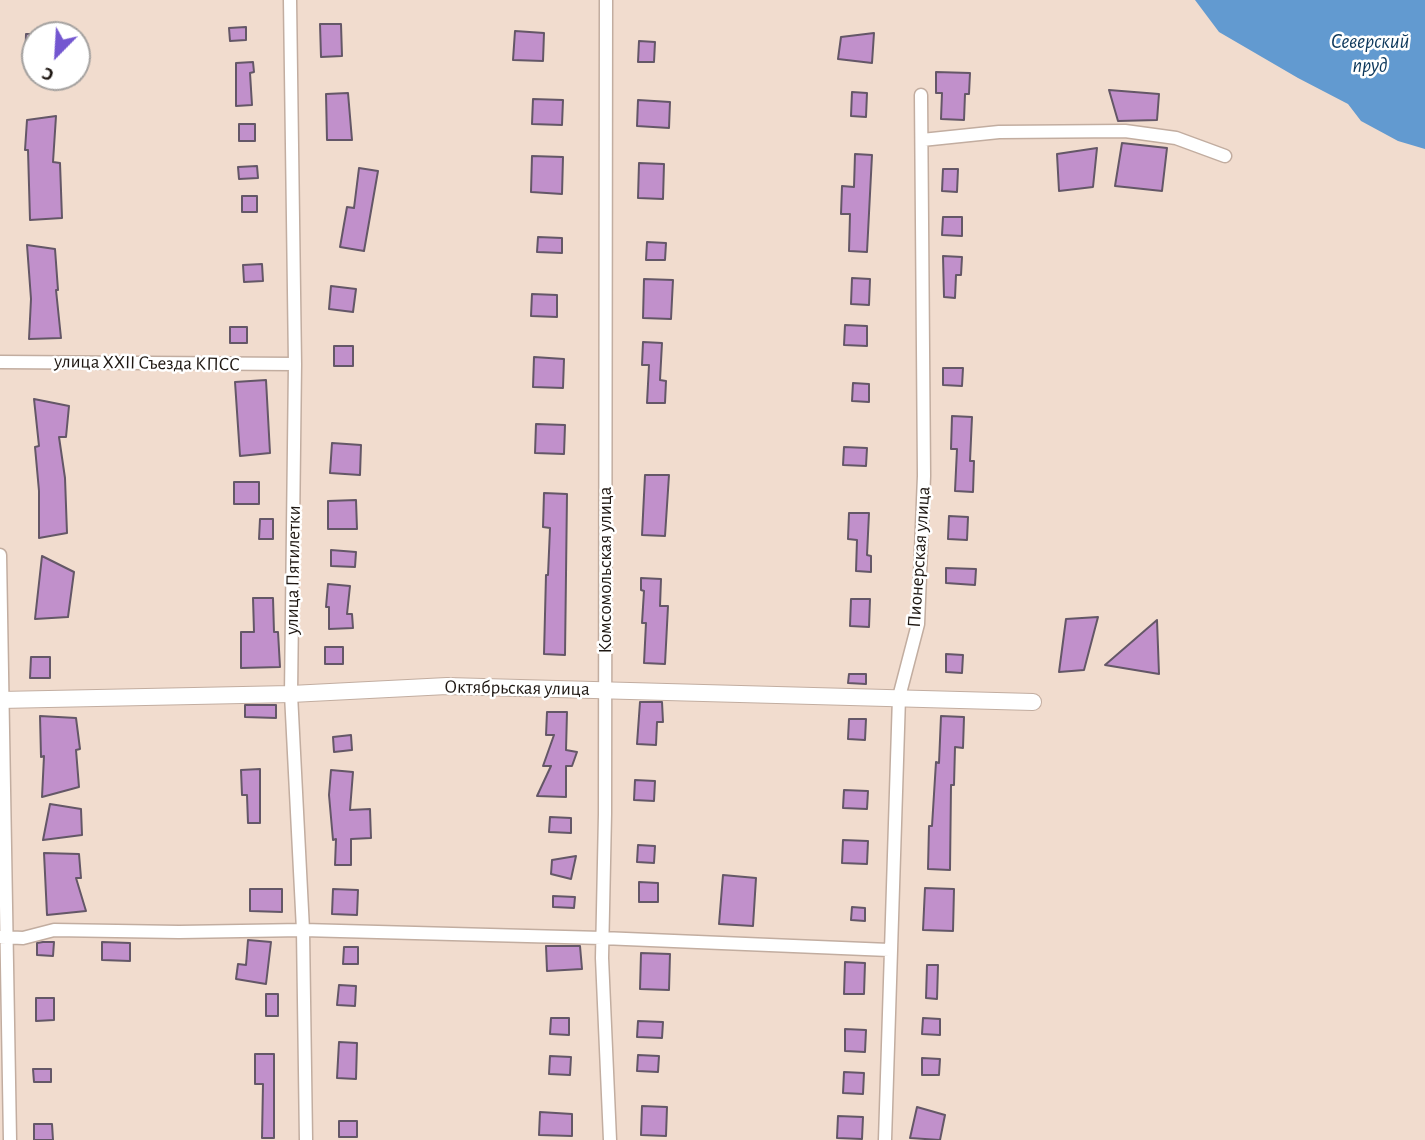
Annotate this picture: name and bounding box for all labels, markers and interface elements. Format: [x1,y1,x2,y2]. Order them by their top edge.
north arrow [21,21,91,91]
water label: Северский пруд [1331,29,1409,79]
text: С [39,63,57,85]
street label: улица XXII Съезда КПСС [54,350,240,376]
street label: Комсомольская улица [594,486,616,654]
street label: Пионерская улица [903,486,935,628]
street label: улица Пятилетки [280,505,306,635]
street label: Октябрьская улица [444,675,590,701]

